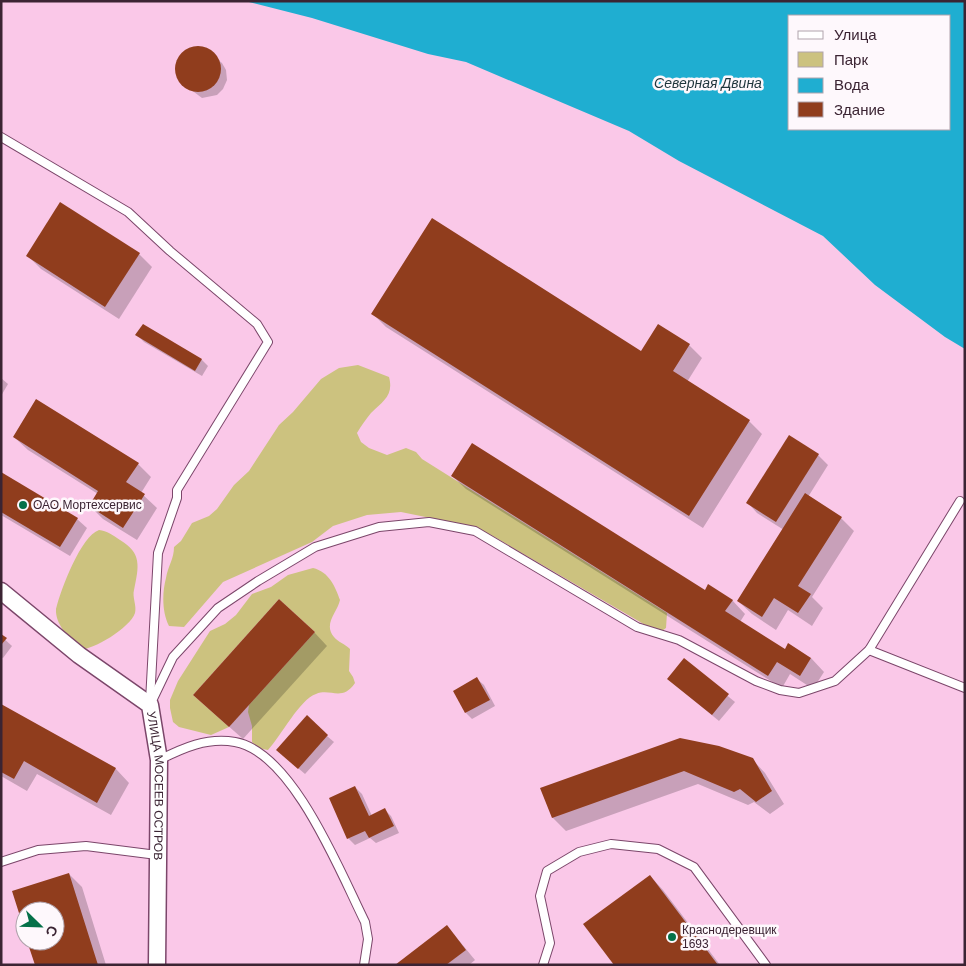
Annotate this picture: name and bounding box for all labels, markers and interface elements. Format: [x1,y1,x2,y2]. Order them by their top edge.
legend [788,15,951,130]
text: Улица [834,26,877,43]
text: Парк [834,51,868,68]
water label: Северная Двина [654,75,762,91]
text: Вода [834,76,870,93]
text: Здание [834,101,885,118]
place label: ОАО Мортехсервис [33,498,142,512]
marker: ОАО Мортехсервис [17,499,29,511]
street label: УЛИЦА МОСЕЕВ ОСТРОВ [144,710,167,860]
north arrow [15,901,65,951]
text: С [43,923,61,939]
place label: Краснодеревщик 1693 [682,923,777,951]
marker: Краснодеревщик 1693 [666,931,678,943]

